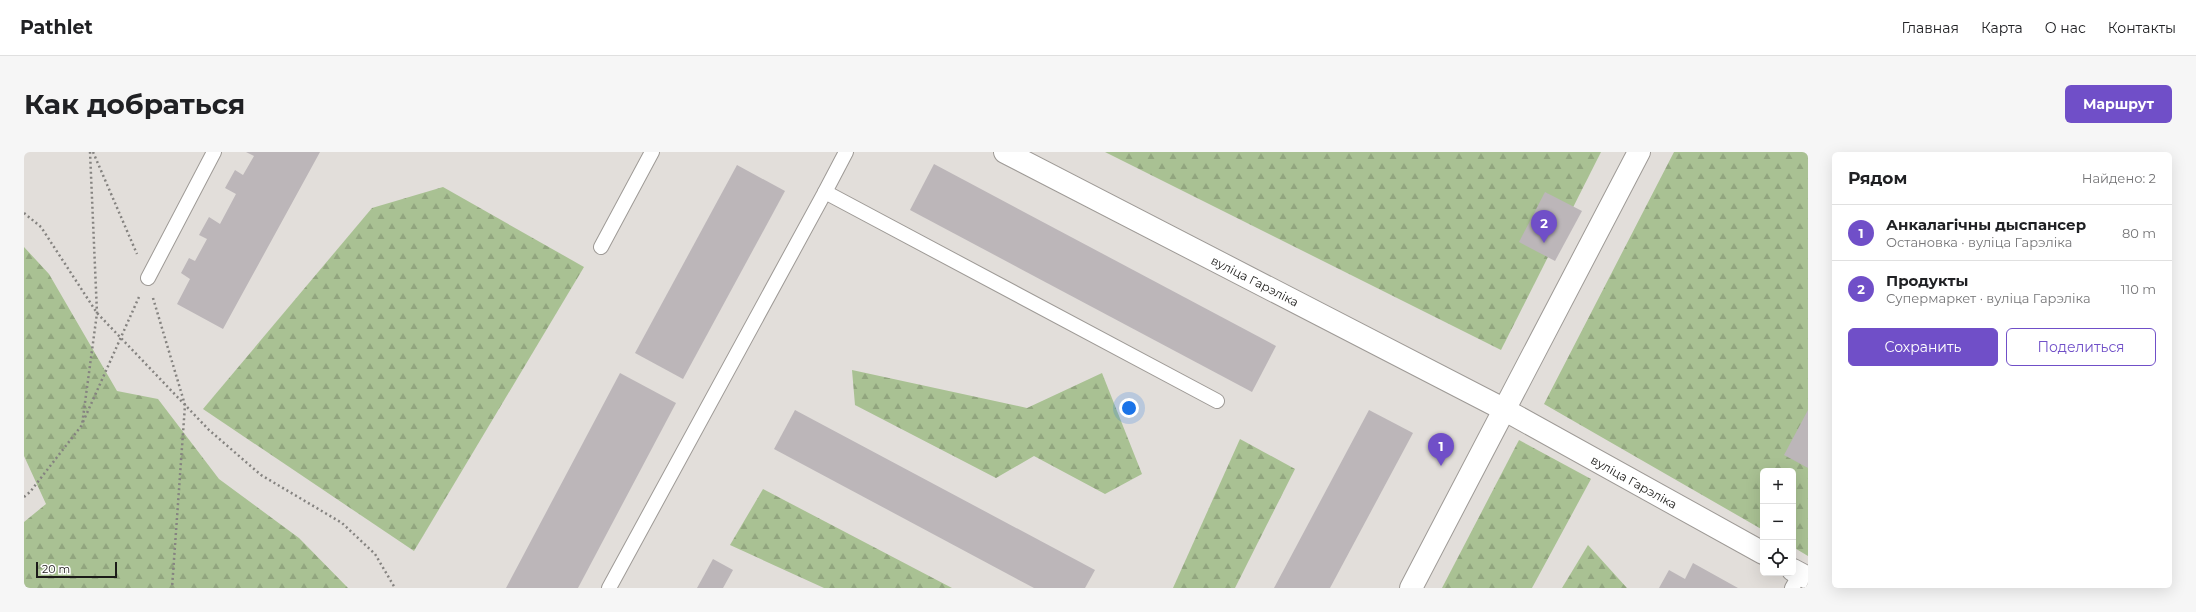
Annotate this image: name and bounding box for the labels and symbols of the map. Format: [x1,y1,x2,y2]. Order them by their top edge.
pin: 2 [1531,210,1557,243]
street label: вуліца Гарэліка [1209,252,1301,310]
your location [1119,398,1139,418]
pin: 1 [1428,433,1454,466]
street label: вуліца Гарэліка [1588,452,1680,512]
scale bar [36,560,117,579]

